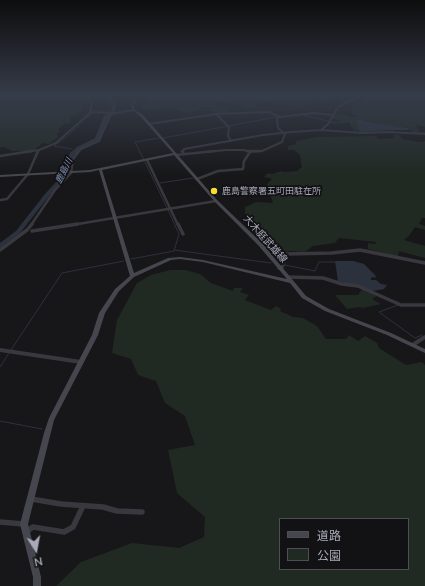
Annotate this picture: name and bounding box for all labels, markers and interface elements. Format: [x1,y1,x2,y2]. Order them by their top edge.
water label: 鹿島川 [53,156,75,186]
marker: 鹿島警察署五町田駐在所 [209,186,219,196]
place label: 鹿島警察署五町田駐在所 [222,186,321,196]
street label: 大木庭武雄線 [240,213,290,265]
legend [279,518,409,570]
text: 道路 [317,528,341,543]
north arrow [16,530,56,570]
text: 公園 [317,548,341,563]
text: N [33,554,44,569]

